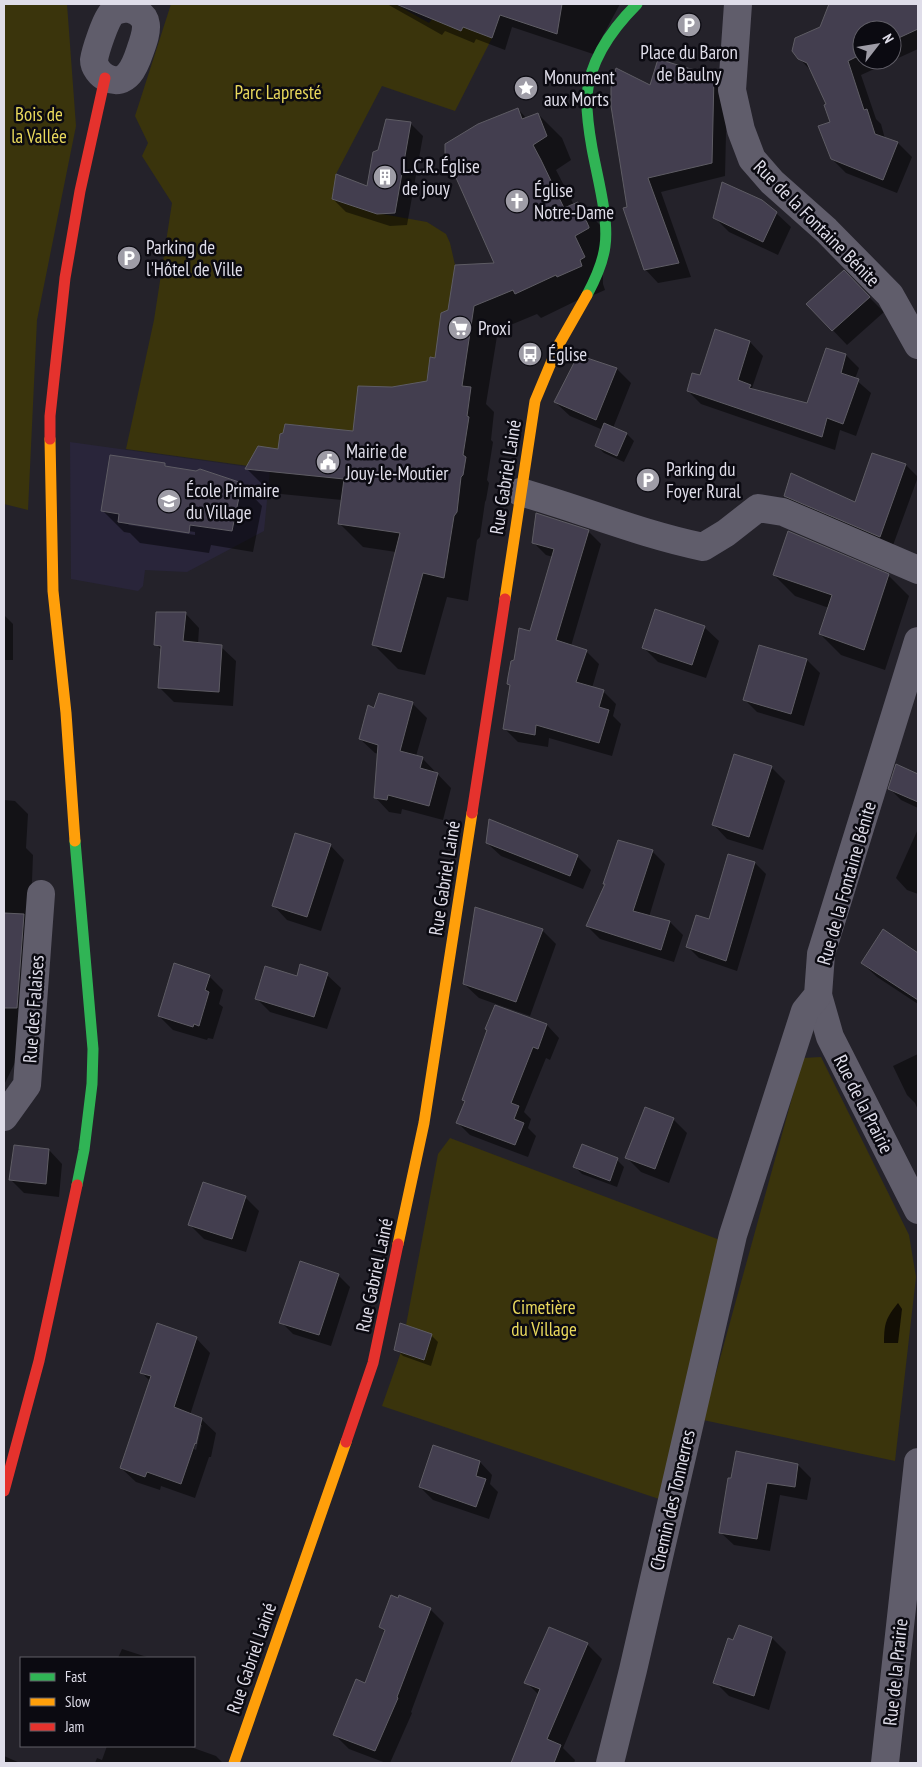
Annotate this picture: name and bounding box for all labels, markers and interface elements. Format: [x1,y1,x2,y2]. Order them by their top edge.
parking icon: Place du Baron de Baulny [676,12,702,38]
north arrow [852,20,902,70]
text: N [878,30,898,46]
place label: Place du Baron de Baulny [640,40,738,86]
place label: Monument aux Morts [544,65,615,111]
place icon: Monument aux Morts [513,75,539,101]
park label: Parc Lapresté [234,80,322,104]
park label: Bois de la Vallée [11,102,67,148]
place label: L.C.R. Église de jouy [402,154,480,200]
street label: Rue de la Fontaine Bénite [749,155,885,291]
building icon: L.C.R. Église de jouy [372,164,398,190]
place label: Église Notre-Dame [534,178,614,224]
church icon: Église Notre-Dame [504,188,530,214]
place label: Parking de l'Hôtel de Ville [146,235,243,281]
parking icon: Parking de l'Hôtel de Ville [116,245,142,271]
supermarket icon: Proxi [447,315,473,341]
place label: Proxi [478,316,511,340]
bus stop icon: Église [517,341,543,367]
place label: Église [548,342,587,366]
street label: Rue Gabriel Lainé [484,418,526,536]
place label: Mairie de Jouy-le-Moutier [345,439,449,485]
public building icon: Mairie de Jouy-le-Moutier [315,449,341,475]
place label: Parking du Foyer Rural [666,457,741,503]
parking icon: Parking du Foyer Rural [635,467,661,493]
place label: École Primaire du Village [186,478,280,524]
school or university icon: École Primaire du Village [156,488,182,514]
street label: Rue de la Fontaine Bénite [811,798,881,968]
street label: Rue Gabriel Lainé [423,819,465,937]
street label: Rue des Falaises [17,954,49,1064]
street label: Rue de la Prairie [829,1051,899,1158]
street label: Rue Gabriel Lainé [350,1216,398,1334]
park label: Cimetière du Village [511,1295,577,1341]
street label: Chemin des Tonnerres [644,1427,700,1573]
street label: Rue Gabriel Lainé [221,1599,281,1717]
street label: Rue de la Prairie [877,1617,913,1727]
legend [20,1657,195,1747]
text: Fast [65,1667,86,1686]
text: Slow [65,1692,90,1711]
text: Jam [64,1717,84,1736]

